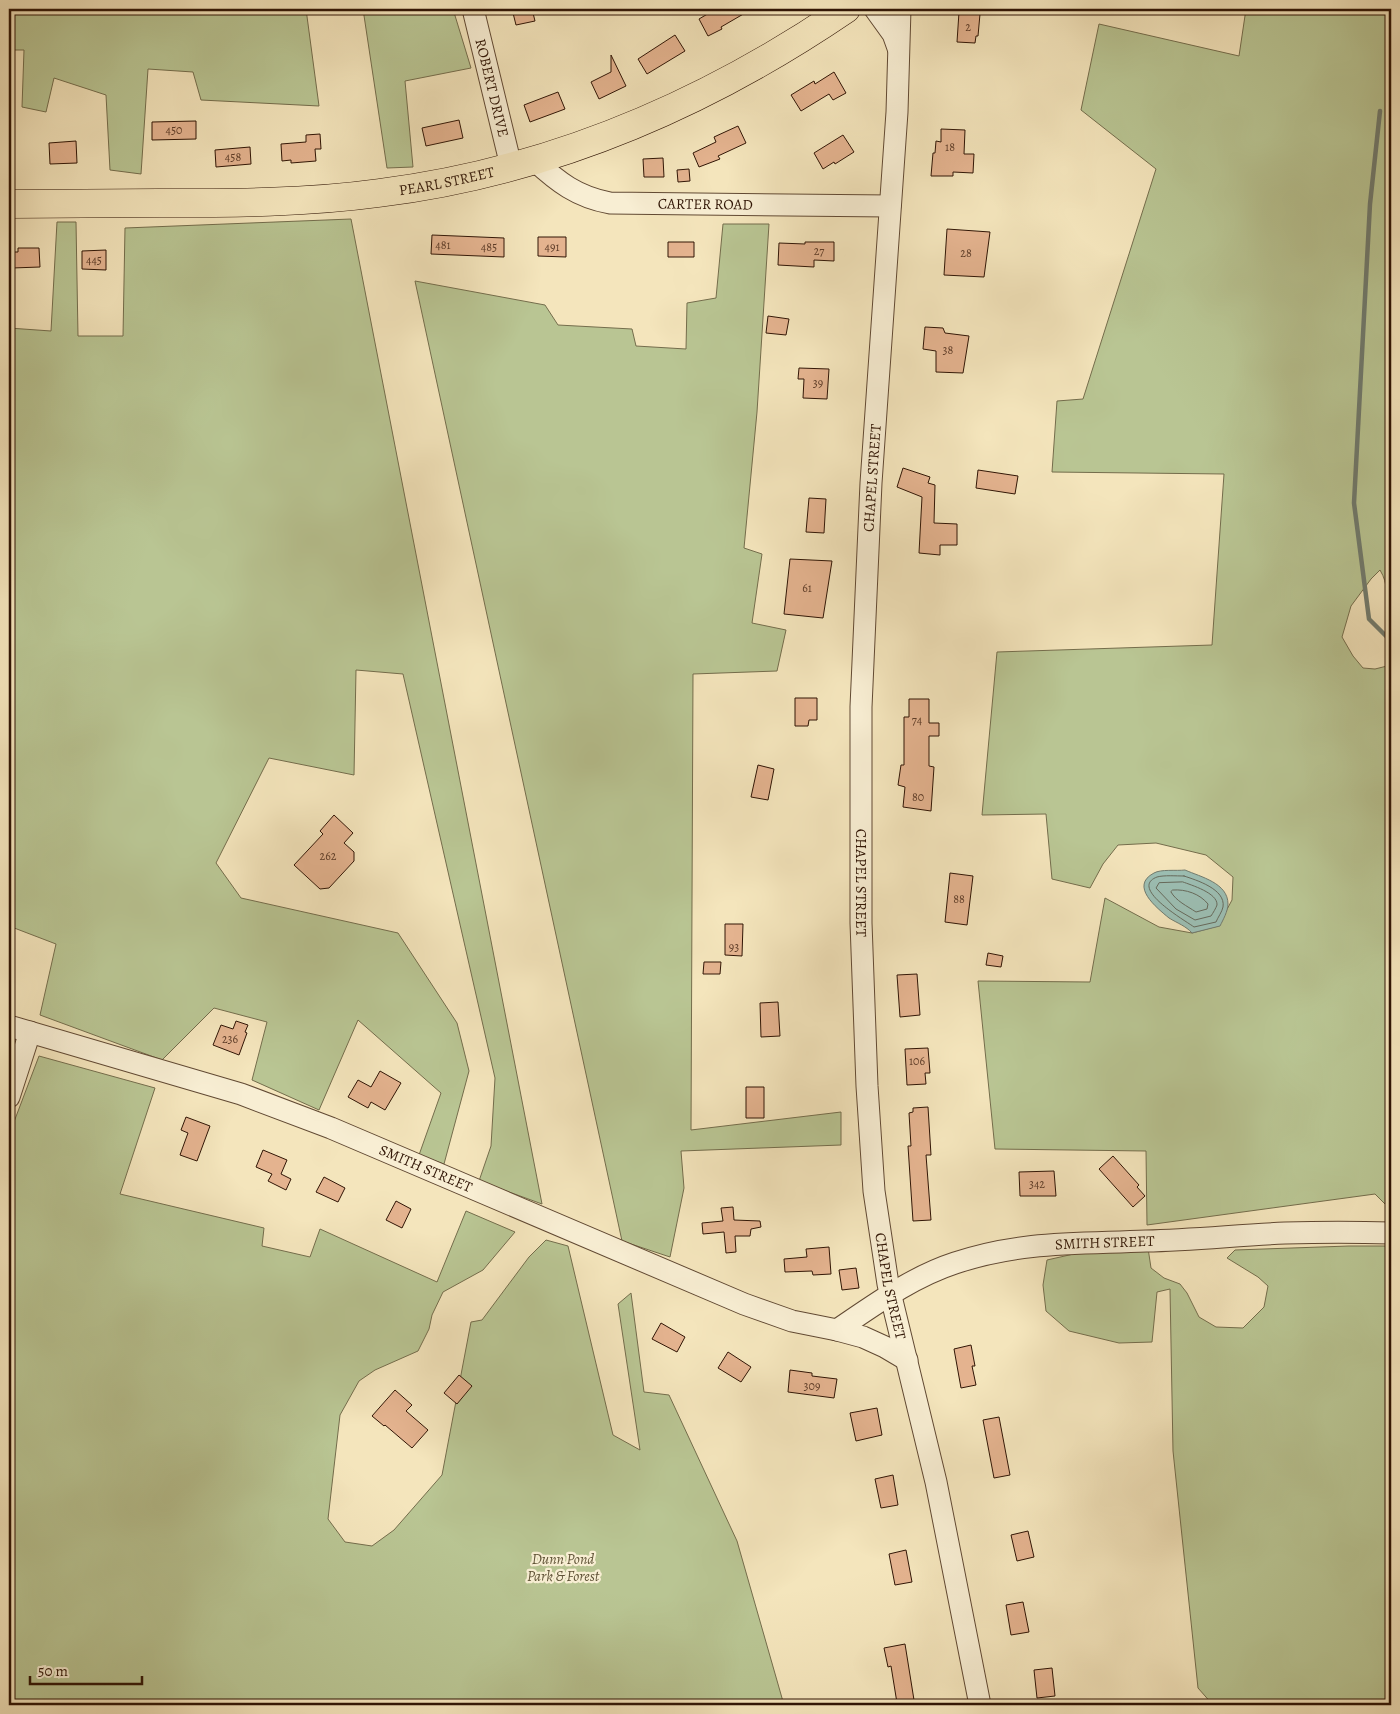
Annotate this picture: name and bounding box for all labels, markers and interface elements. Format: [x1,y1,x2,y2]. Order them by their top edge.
house number: 2 [965,19,971,35]
street label: ROBERT DRIVE [470,36,514,139]
house number: 450 [166,122,183,138]
house number: 18 [945,139,955,155]
house number: 458 [225,149,241,165]
street label: PEARL STREET [397,162,497,200]
street label: CARTER ROAD [658,194,753,215]
house number: 481 [435,237,451,253]
house number: 485 [481,239,497,255]
house number: 491 [544,239,560,255]
house number: 27 [814,243,825,259]
house number: 28 [960,245,972,261]
house number: 445 [86,252,102,268]
house number: 38 [943,342,954,358]
house number: 39 [813,375,823,391]
street label: CHAPEL STREET [858,423,886,533]
house number: 61 [802,580,812,596]
house number: 74 [912,712,923,728]
house number: 80 [912,789,924,805]
street label: CHAPEL STREET [851,829,872,938]
house number: 262 [320,848,337,864]
house number: 88 [953,891,965,907]
house number: 93 [729,939,739,955]
house number: 236 [222,1031,239,1047]
house number: 106 [909,1053,925,1069]
street label: SMITH STREET [376,1140,476,1197]
house number: 342 [1029,1176,1045,1192]
street label: CHAPEL STREET [870,1231,911,1342]
street label: SMITH STREET [1054,1231,1156,1254]
house number: 309 [804,1378,820,1394]
park label: Dunn Pond Park & Forest [527,1549,600,1586]
scale bar [30,1654,142,1686]
text: 50 m [38,1661,68,1681]

